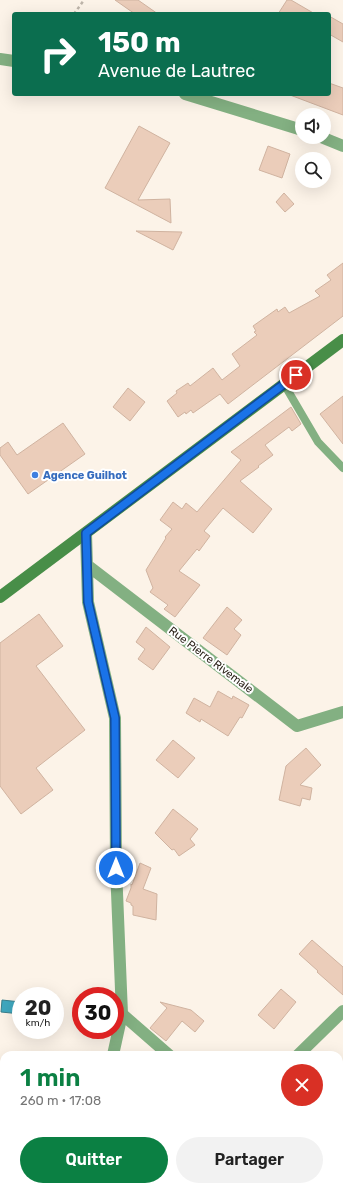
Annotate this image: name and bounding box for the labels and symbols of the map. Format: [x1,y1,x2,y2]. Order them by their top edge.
pin [279,358,313,392]
place label: Agence Guilhot [43,469,127,482]
marker: Agence Guilhot [30,470,40,480]
street label: Rue Pierre Rivemale [166,624,256,696]
position arrow [95,847,137,889]
speed limit sign: 30 [72,987,124,1039]

